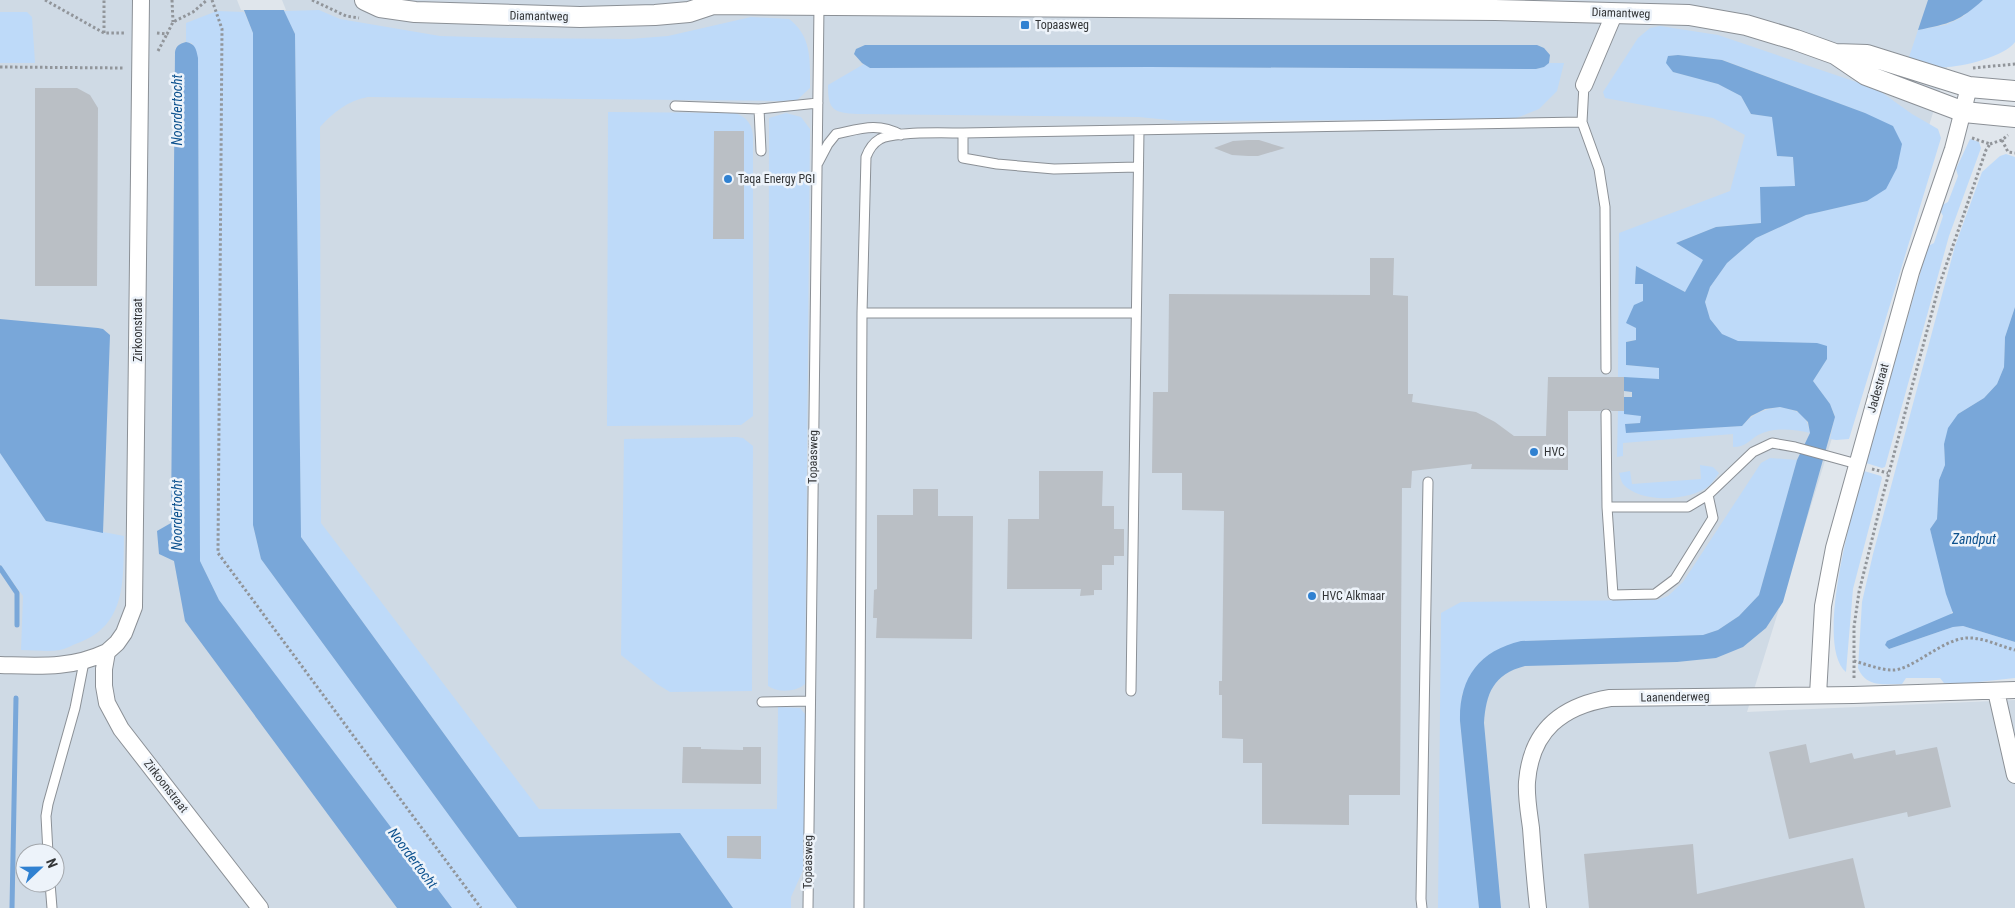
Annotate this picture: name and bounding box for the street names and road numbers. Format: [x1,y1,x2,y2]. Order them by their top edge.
street label: Diamantweg [1591,5,1651,21]
street label: Diamantweg [509,8,569,24]
street label: Zirkoonstraat [131,298,145,362]
street label: Jadestraat [1864,361,1892,414]
street label: Topaasweg [806,430,820,484]
street label: Laanenderweg [1640,689,1710,705]
street label: Zirkoonstraat [141,757,191,816]
street label: Topaasweg [801,835,815,889]

